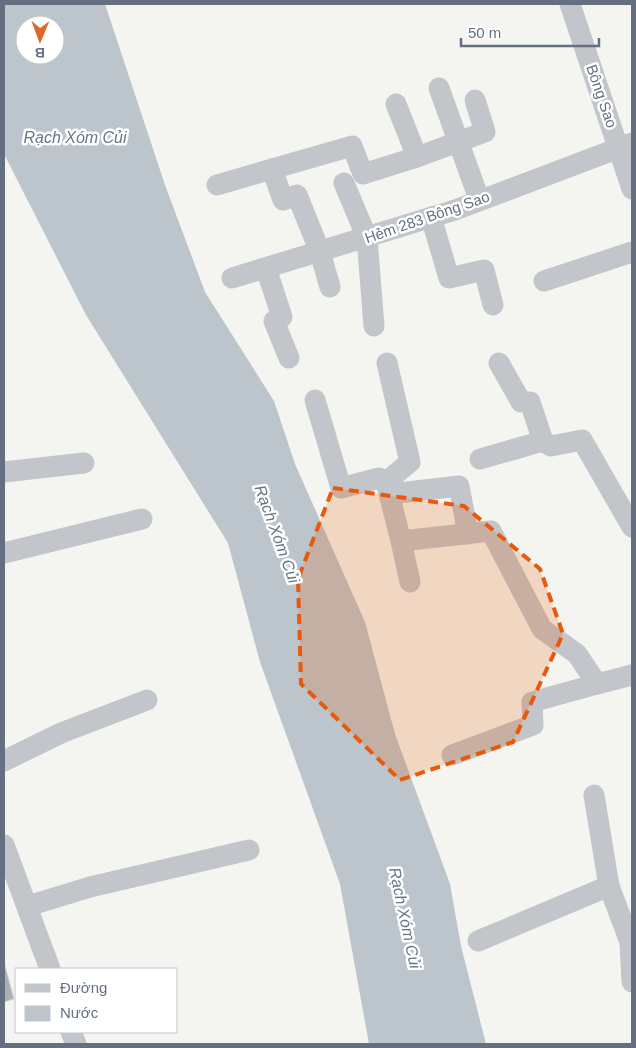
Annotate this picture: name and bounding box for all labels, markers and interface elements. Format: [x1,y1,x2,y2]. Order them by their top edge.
north arrow [15,15,65,65]
scale bar [461,15,598,47]
text: 50 m [468,24,501,41]
text: B [35,45,45,61]
street label: Bông Sao [583,62,621,130]
water label: Rạch Xóm Củi [23,129,127,146]
street label: Hẻm 283 Bông Sao [362,188,492,246]
water label: Rạch Xóm Củi [251,483,303,586]
water label: Rạch Xóm Củi [386,866,424,971]
legend [15,968,178,1033]
text: Đường [60,979,107,996]
text: Nước [60,1004,99,1021]

